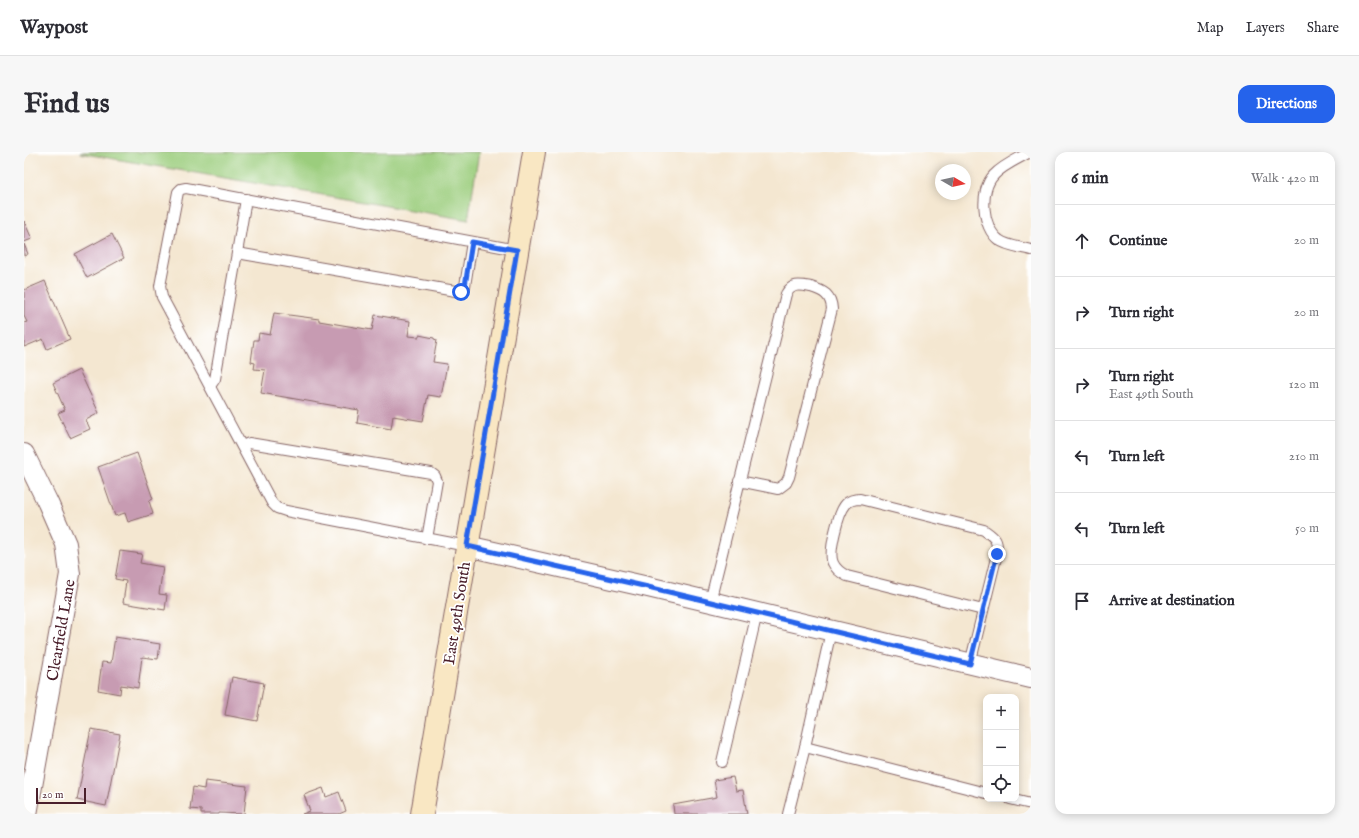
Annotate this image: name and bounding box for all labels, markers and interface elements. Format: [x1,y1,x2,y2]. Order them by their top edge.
text: Waypost [20,16,88,40]
text: Map [1197,19,1224,37]
text: Layers [1246,19,1285,37]
text: Share [1307,19,1339,37]
button: Directions [1238,85,1335,123]
text: Find us [24,87,110,122]
north arrow [935,164,971,200]
text: 6 min [1071,168,1109,189]
text: Walk · 420 m [1251,170,1319,187]
icon: ahead [1071,230,1093,252]
text: Continue [1109,231,1167,250]
text: 20 m [1294,232,1319,249]
route start [452,283,470,301]
icon: right [1071,302,1093,324]
text: Turn right [1109,303,1174,322]
text: 20 m [1294,304,1319,321]
text: Turn right [1109,367,1174,386]
icon: right [1071,374,1093,396]
text: 120 m [1289,376,1319,393]
text: East 49th South [1109,386,1194,403]
icon: left [1071,446,1093,468]
text: Turn left [1109,447,1165,466]
text: 210 m [1289,448,1319,465]
icon: left [1071,518,1093,540]
text: Turn left [1109,519,1165,538]
text: 50 m [1295,520,1319,537]
route end [988,545,1006,563]
street label: East 49th South [440,560,476,666]
street label: Clearfield Lane [43,578,81,683]
icon: arrive [1071,590,1093,612]
text: Arrive at destination [1109,591,1235,610]
map controls [983,694,1019,802]
button: + [983,694,1019,730]
button: − [983,730,1019,766]
button: locate [983,766,1019,802]
scale bar [36,786,86,805]
text: 20 m [42,788,63,802]

